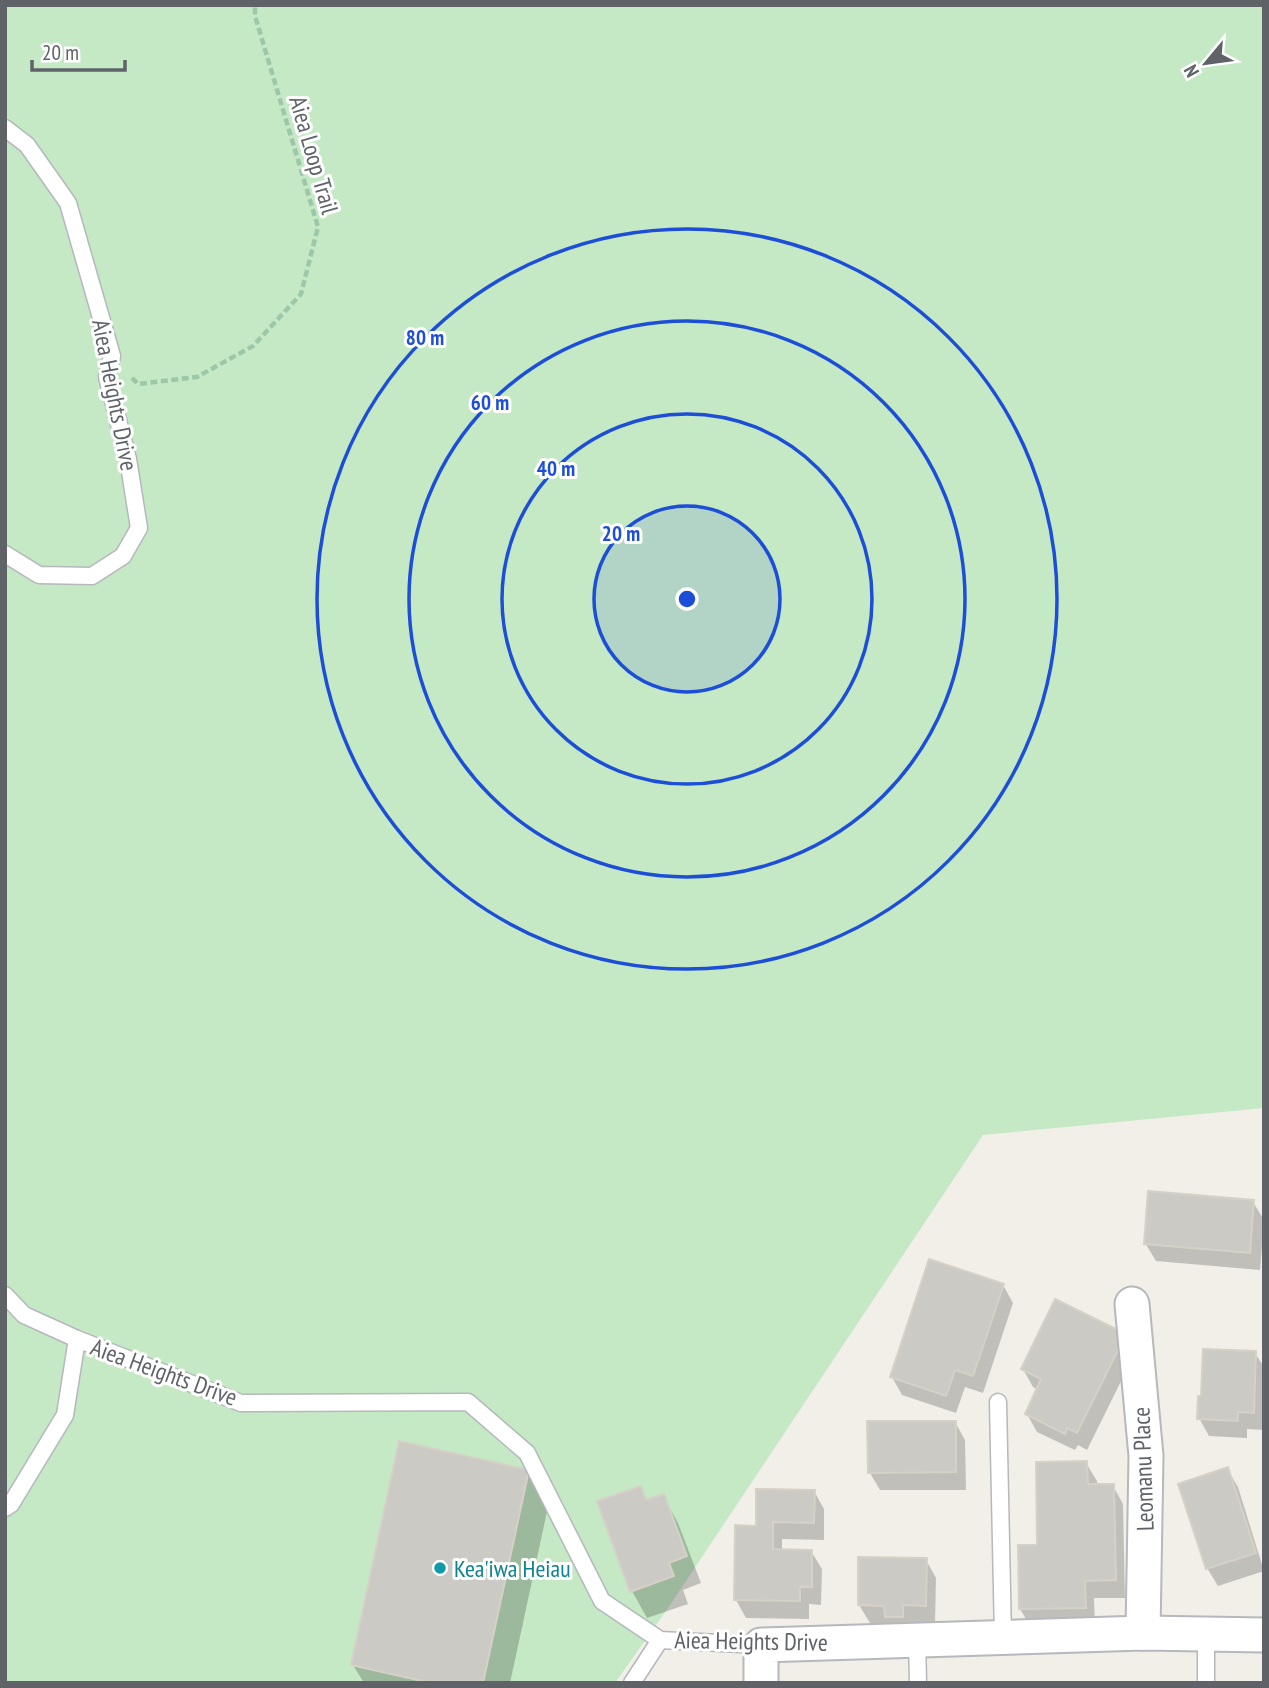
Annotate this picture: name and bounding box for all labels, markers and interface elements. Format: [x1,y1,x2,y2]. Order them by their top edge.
scale bar [32,28,124,72]
north arrow [1171,28,1241,98]
text: 20 m [42,39,79,66]
text: N [1178,61,1204,82]
street label: Aiea Loop Trail [282,92,346,218]
street label: Aiea Heights Drive [85,317,145,473]
text: 80 m [406,324,444,351]
text: 60 m [471,389,509,416]
text: 40 m [537,455,575,482]
text: 20 m [602,520,640,547]
centre of rings [675,587,699,611]
street label: Aiea Heights Drive [87,1331,241,1413]
street label: Leomanu Place [1125,1406,1161,1532]
place label: Kea'iwa Heiau [454,1553,571,1584]
marker: Kea'iwa Heiau [432,1560,448,1576]
street label: Aiea Heights Drive [674,1624,828,1658]

